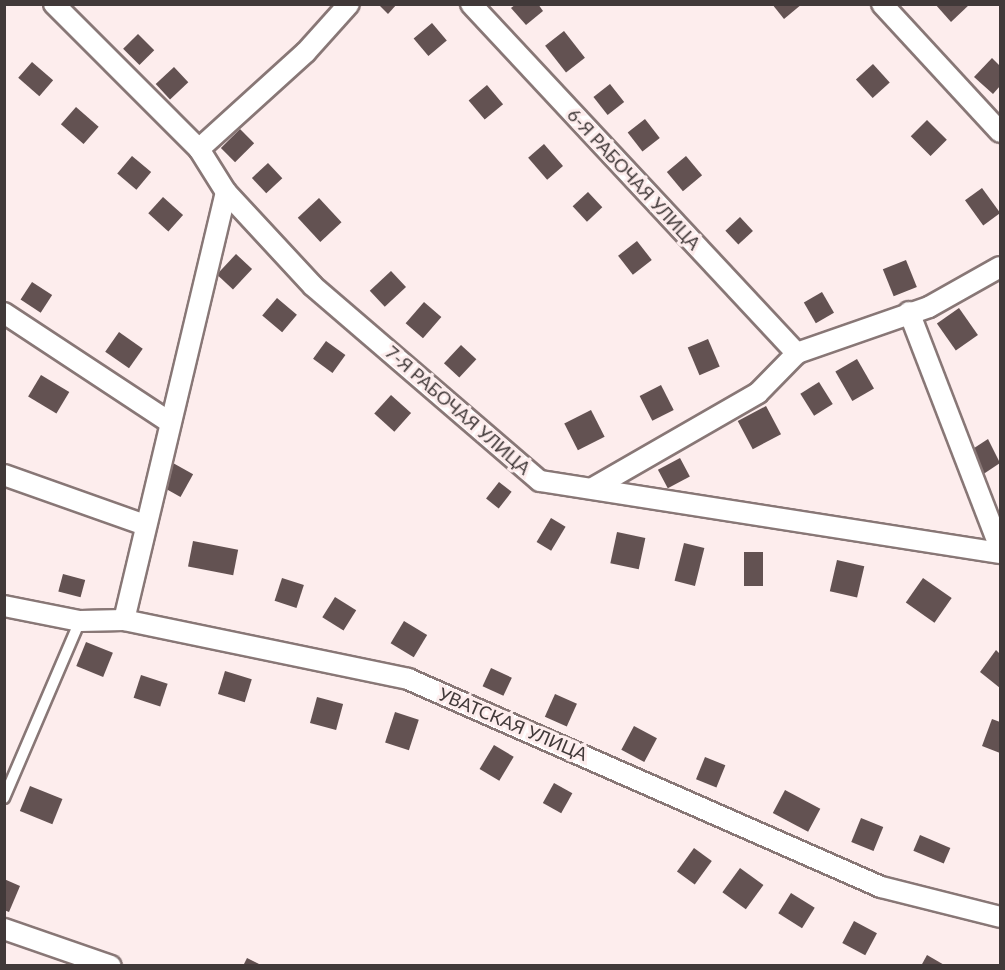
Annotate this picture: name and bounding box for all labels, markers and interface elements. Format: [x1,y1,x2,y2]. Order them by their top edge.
street label: 6-Я РАБОЧАЯ УЛИЦА [563,104,705,254]
street label: 7-Я РАБОЧАЯ УЛИЦА [381,341,535,479]
street label: УВАТСКАЯ УЛИЦА [435,683,591,765]

